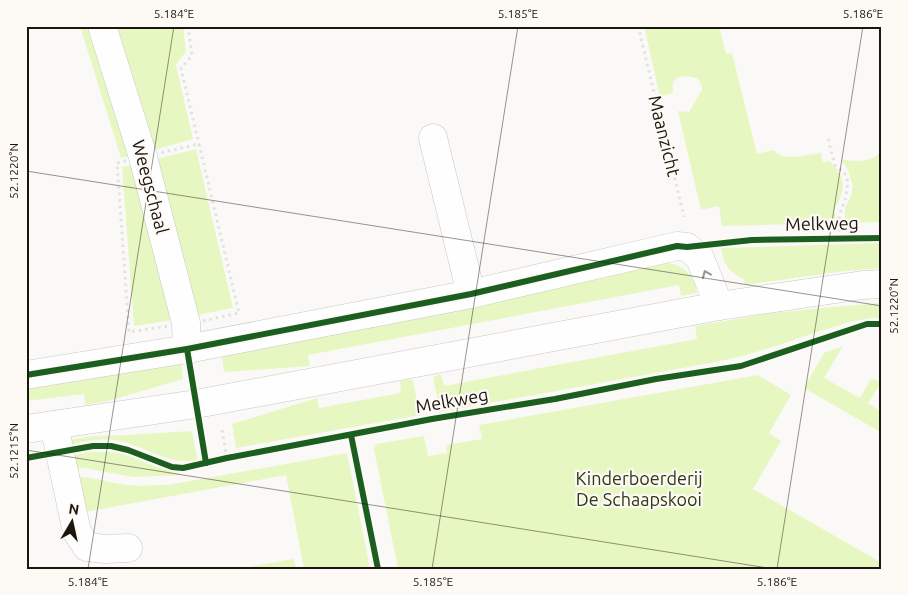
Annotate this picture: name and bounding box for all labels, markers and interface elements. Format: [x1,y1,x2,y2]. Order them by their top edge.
text: 5.184°E [154,7,195,20]
text: 5.185°E [498,7,539,20]
text: 5.186°E [843,7,884,20]
street label: Maanzicht [645,93,685,178]
street label: Weegschaal [129,138,173,236]
text: 52.1220°N [7,143,20,199]
street label: Melkweg [785,212,859,234]
one-way arrow [702,270,713,279]
text: 52.1220°N [887,278,900,334]
street label: Melkweg [414,384,490,416]
text: 52.1215°N [7,423,20,479]
park label: Kinderboerderij De Schaapskooi [575,468,703,509]
north arrow [48,498,98,548]
text: N [68,500,80,518]
text: 5.184°E [68,575,109,588]
text: 5.185°E [413,575,454,588]
text: 5.186°E [757,575,798,588]

